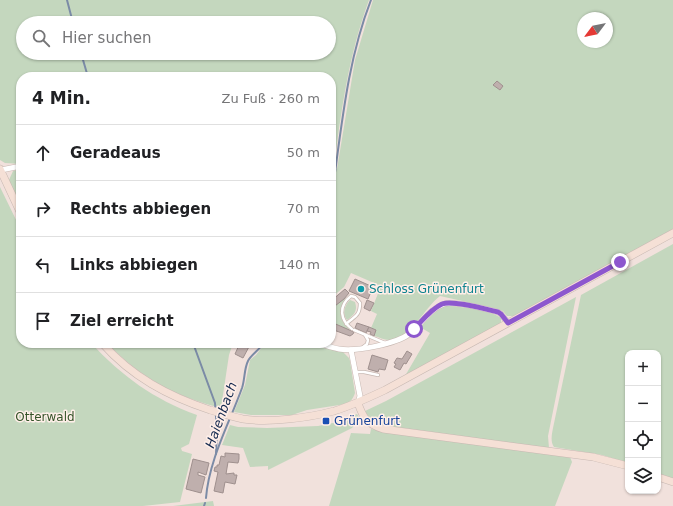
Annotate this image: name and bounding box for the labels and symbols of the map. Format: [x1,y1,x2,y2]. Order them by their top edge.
north arrow [577,12,613,48]
route end [611,253,629,271]
place label: Schloss Grünenfurt [369,282,484,296]
marker: Schloss Grünenfurt [356,284,366,294]
route start [405,320,423,338]
water label: Haienbach [202,380,240,450]
park label: Otterwald [15,410,75,424]
place label: Grünenfurt [334,414,400,428]
marker: Grünenfurt [321,416,331,426]

